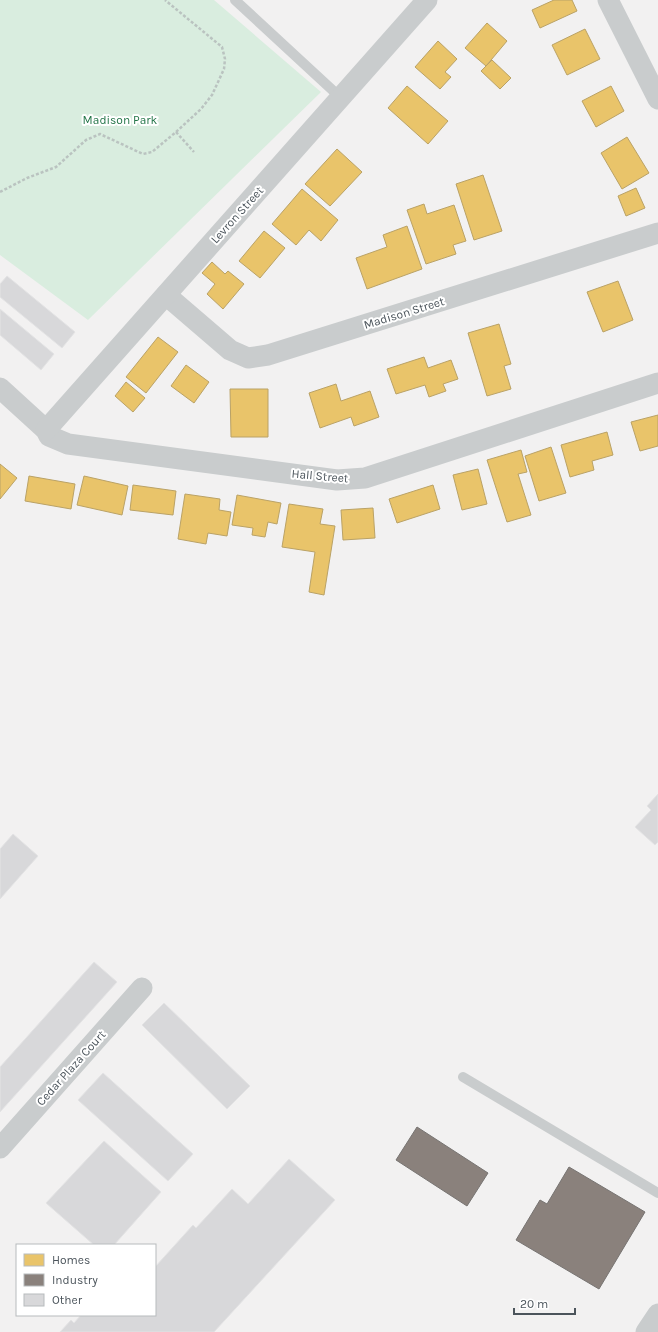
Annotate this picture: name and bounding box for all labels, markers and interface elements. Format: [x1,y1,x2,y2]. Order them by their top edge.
park label: Madison Park [83,113,158,127]
street label: Levron Street [208,183,267,246]
street label: Madison Street [362,294,446,332]
street label: Hall Street [291,467,350,486]
street label: Cedar Plaza Court [34,1027,109,1108]
legend [16,1244,156,1316]
text: Homes [52,1253,90,1267]
text: Industry [52,1273,98,1287]
scale bar [514,1290,575,1316]
text: Other [52,1293,83,1307]
text: 20 m [520,1297,548,1311]

